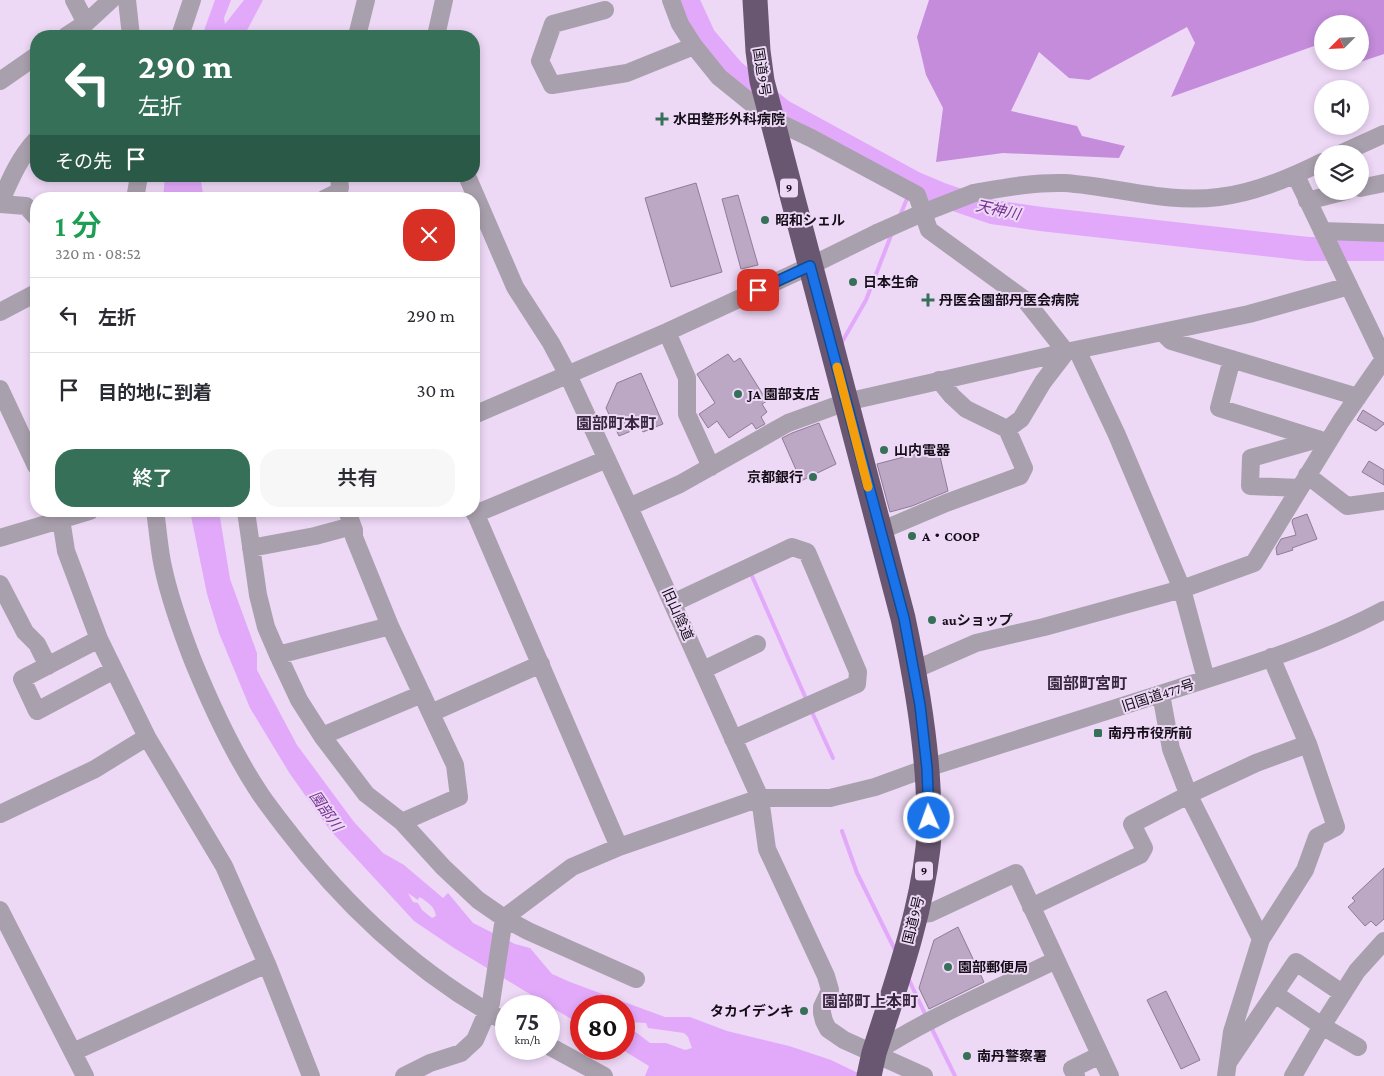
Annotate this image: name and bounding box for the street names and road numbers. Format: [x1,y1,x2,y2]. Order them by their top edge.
street label: 国道9号 [750,46,774,98]
road number: 9 [780,178,798,198]
street label: 旧山陰道 [659,585,697,643]
street label: 旧国道477号 [1120,676,1196,714]
road number: 9 [915,861,933,880]
street label: 国道9号 [899,894,927,946]

